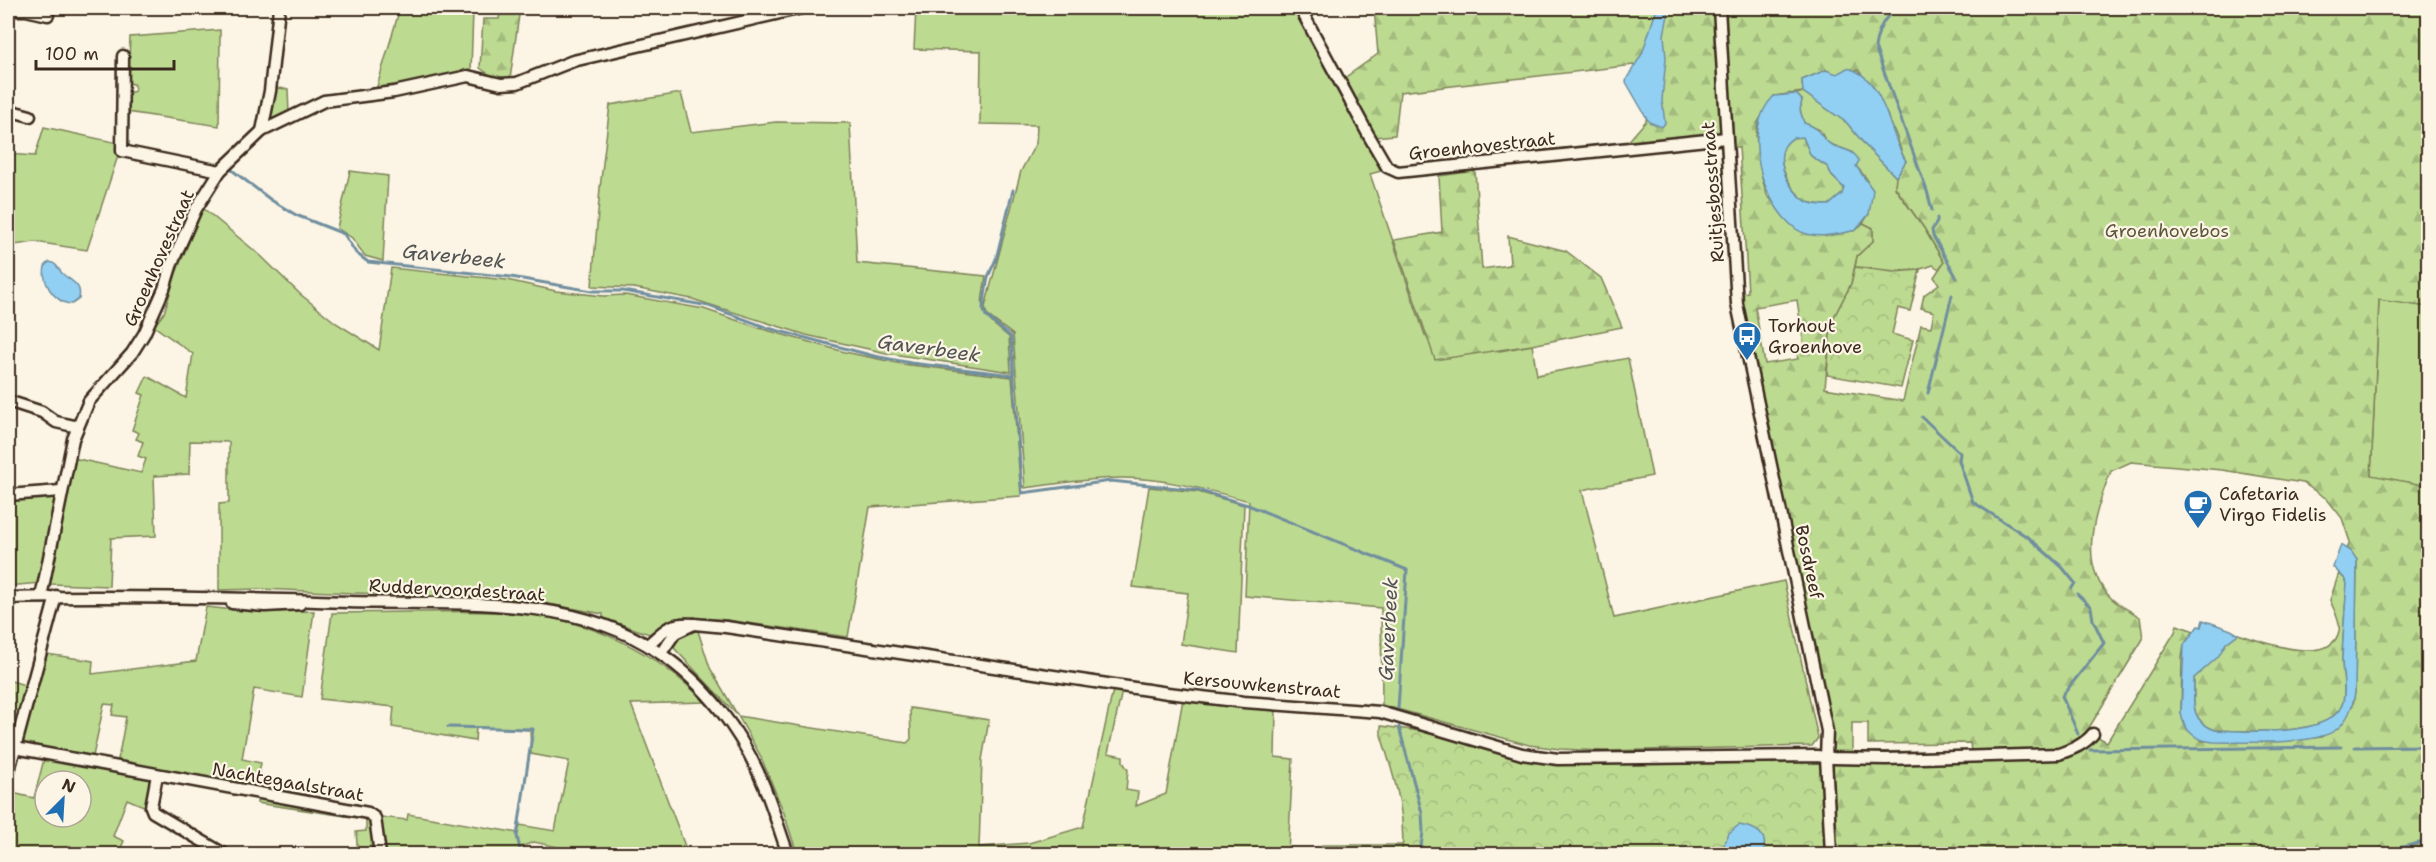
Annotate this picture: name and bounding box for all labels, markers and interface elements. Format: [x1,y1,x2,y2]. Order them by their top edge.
scale bar [36,33,174,71]
text: 100 m [45,42,99,66]
street label: Ruitjesbosstraat [1696,121,1730,263]
street label: Groenhovestraat [1407,126,1557,166]
street label: Groenhovestraat [118,186,200,330]
park label: Groenhovebos [2105,219,2229,243]
water label: Gaverbeek [401,238,507,274]
place label: Torhout Groenhove [1768,314,1862,359]
bus stop icon: Torhout Groenhove [1731,320,1763,362]
water label: Gaverbeek [876,328,983,368]
place label: Cafetaria Virgo Fidelis [2219,482,2327,527]
cafe icon: Cafetaria Virgo Fidelis [2182,488,2214,530]
street label: Bosdreef [1789,523,1829,602]
street label: Ruddervoordestraat [368,573,546,607]
water label: Gaverbeek [1372,576,1404,681]
street label: Kersouwkenstraat [1182,666,1342,704]
street label: Nachtegaalstraat [210,757,366,807]
north arrow [33,769,93,829]
text: N [59,774,79,798]

